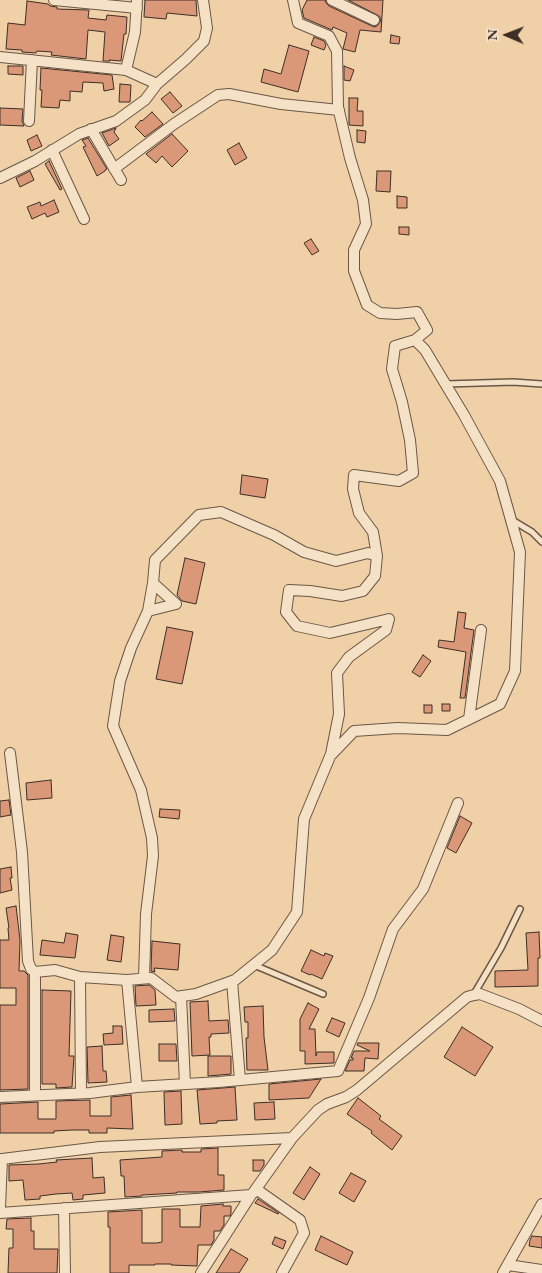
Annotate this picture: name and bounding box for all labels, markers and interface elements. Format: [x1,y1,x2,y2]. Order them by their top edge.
north arrow [482,10,532,60]
text: N [483,29,501,41]

